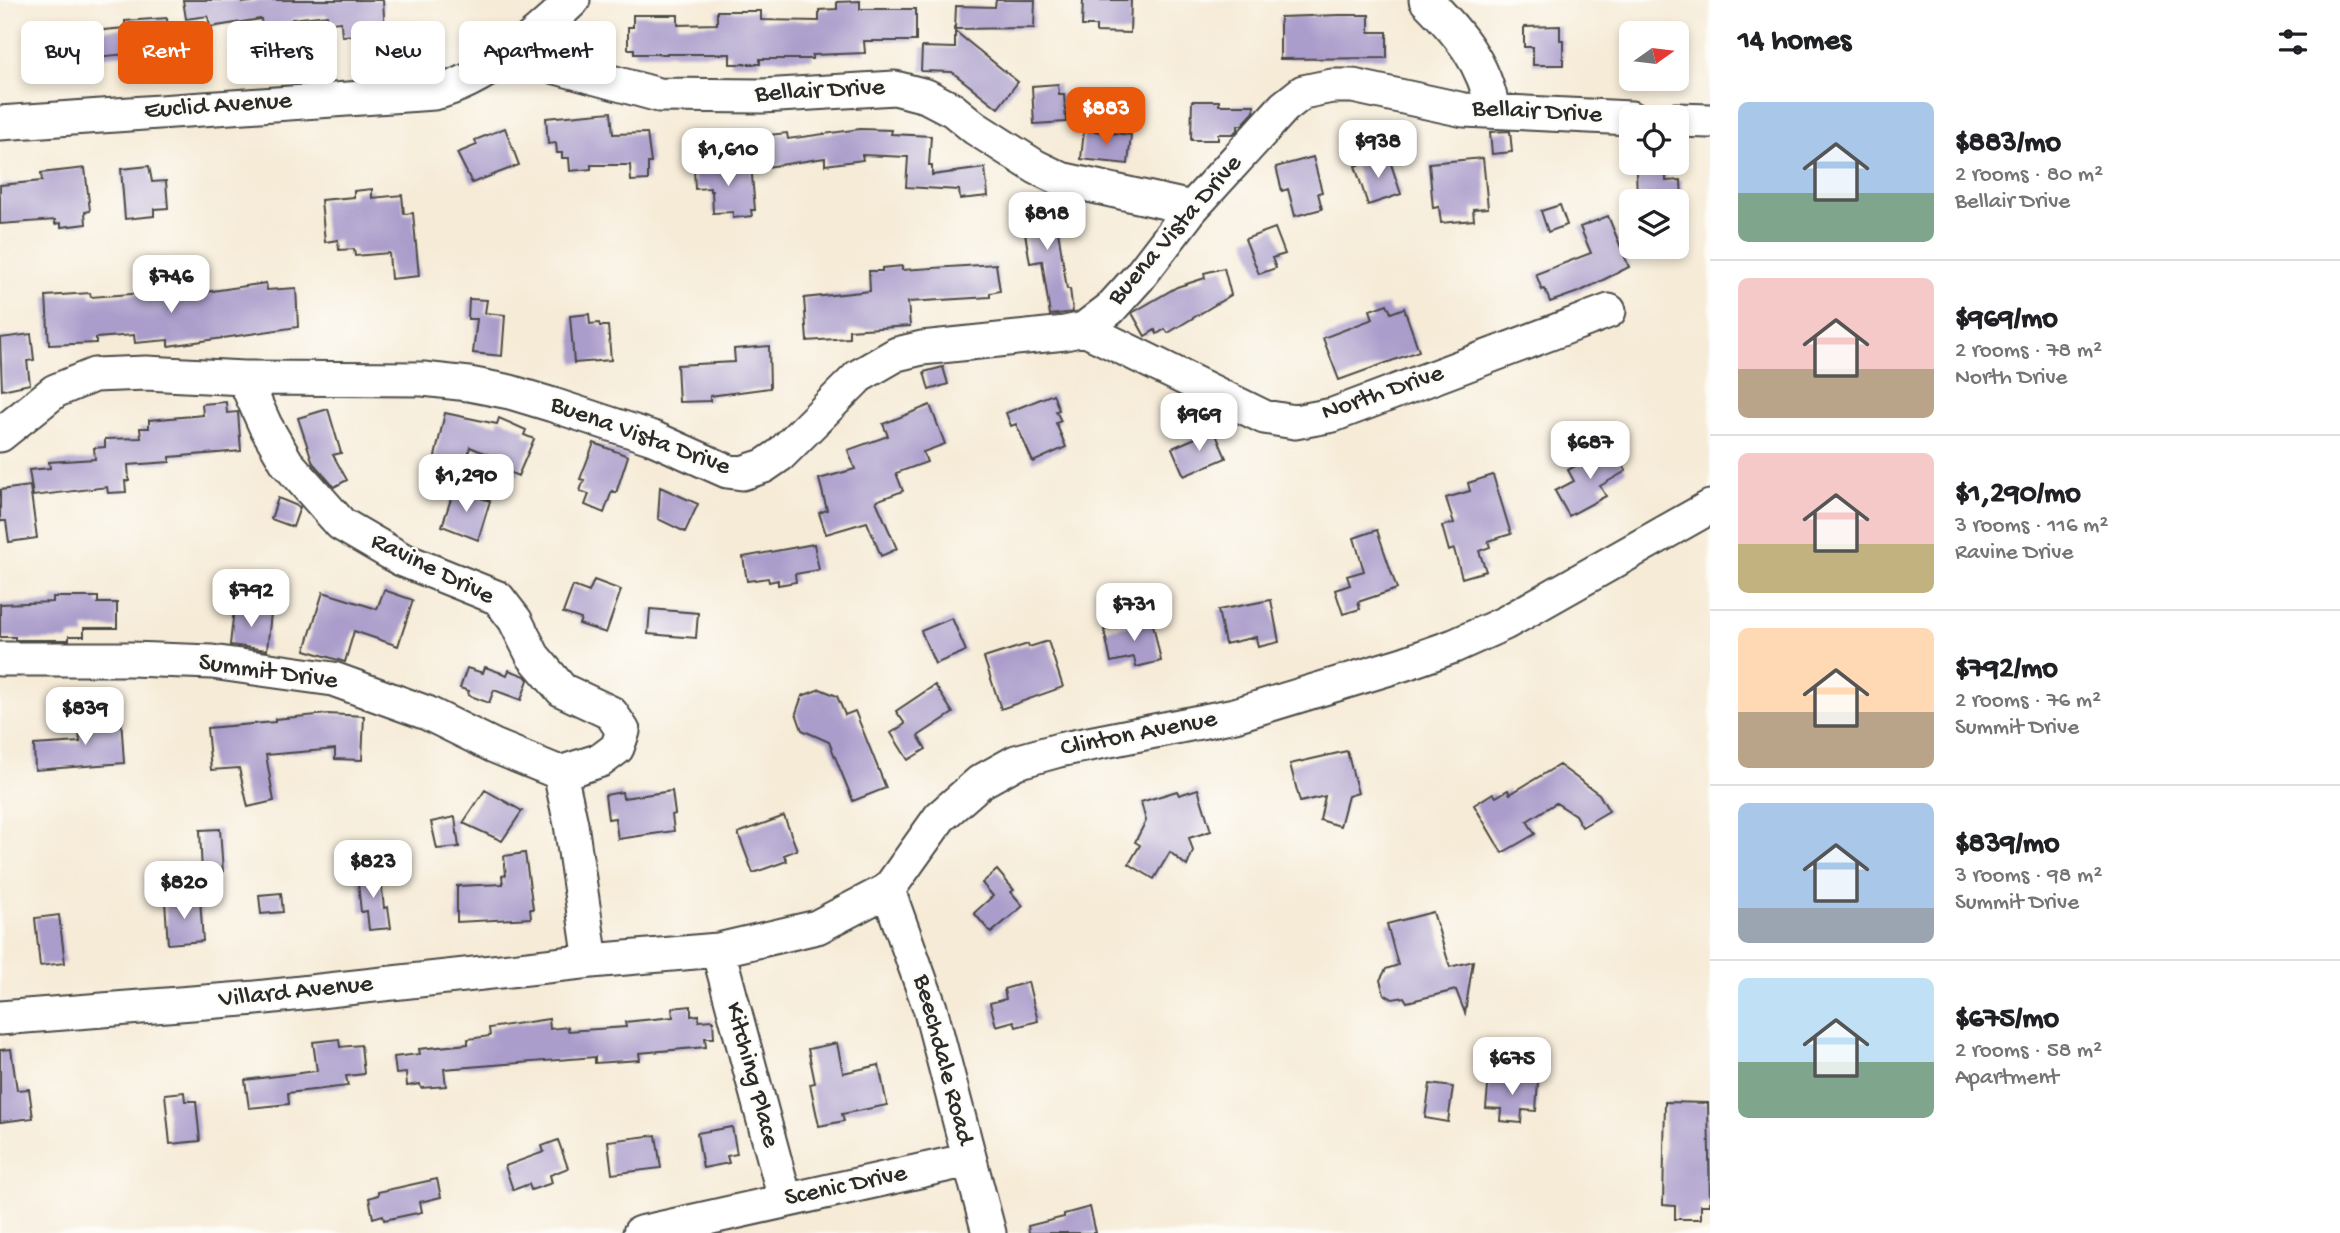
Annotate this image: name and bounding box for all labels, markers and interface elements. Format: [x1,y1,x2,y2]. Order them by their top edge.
chip: Buy [21,21,104,84]
chip: Rent [118,21,213,84]
chip: Filters [227,21,337,84]
chip: New [351,21,445,84]
chip: Apartment [459,21,616,84]
north arrow [1619,21,1689,91]
map controls [1619,21,1689,259]
icon: filters [2274,23,2312,61]
text: 14 homes [1738,25,1851,60]
street label: Bellair Drive [753,73,886,111]
street label: Euclid Avenue [143,86,294,128]
pin: $883 [1065,88,1147,147]
street label: Bellair Drive [1470,94,1603,132]
text: $883 [1082,96,1130,123]
button: locate [1619,105,1689,175]
pin: $938 [1337,120,1419,180]
text: $883/mo [1955,127,2061,162]
pin: $1,610 [671,128,785,188]
text: $938 [1355,129,1401,156]
icon: home [1794,130,1878,214]
text: $1,610 [698,137,758,164]
street label: Buena Vista Drive [1102,149,1250,313]
text: 2 rooms · 80 m² [1955,162,2103,189]
button: layers [1619,189,1689,259]
text: Bellair Drive [1955,189,2070,216]
pin: $818 [1006,192,1088,252]
text: $818 [1025,201,1069,228]
pin: $746 [130,256,212,315]
text: $746 [149,264,193,291]
text: $969/mo [1955,303,2058,338]
icon: home [1794,306,1878,390]
text: 2 rooms · 78 m² [1955,338,2102,365]
street label: North Drive [1318,358,1449,429]
text: North Drive [1955,365,2067,392]
street label: Buena Vista Drive [545,390,735,484]
pin: $969 [1158,393,1240,453]
text: $969 [1176,402,1222,429]
pin: $687 [1549,421,1631,481]
text: $687 [1567,430,1613,457]
pin: $1,290 [409,454,523,514]
text: $1,290 [435,463,497,490]
text: $1,290/mo [1955,478,2081,513]
icon: home [1794,481,1878,565]
text: 3 rooms · 116 m² [1955,513,2108,540]
street label: Ravine Drive [365,527,499,614]
text: Ravine Drive [1955,540,2073,567]
pin: $792 [210,570,292,629]
text: $792 [228,578,274,605]
pin: $731 [1093,584,1175,643]
text: $731 [1112,592,1156,619]
street label: Summit Drive [196,648,340,698]
text: $792/mo [1955,653,2058,688]
icon: home [1794,656,1878,740]
pin: $839 [44,688,126,747]
text: 2 rooms · 76 m² [1955,688,2101,715]
text: $839 [62,696,108,723]
street label: Clinton Avenue [1058,705,1220,765]
text: Summit Drive [1955,715,2079,742]
text: $839/mo [1955,828,2060,863]
icon: home [1794,831,1878,915]
pin: $823 [332,841,414,900]
text: $823 [350,849,396,876]
pin: $820 [143,862,225,921]
text: 3 rooms · 98 m² [1955,863,2102,890]
text: $820 [160,870,208,897]
text: Summit Drive [1955,890,2079,917]
street label: Villard Avenue [216,969,375,1017]
street label: Beechdale Road [904,971,980,1150]
street label: Kitching Place [717,999,785,1152]
text: $675/mo [1955,1003,2059,1038]
icon: home [1794,1006,1878,1090]
pin: $675 [1471,1038,1553,1097]
text: 2 rooms · 58 m² [1955,1038,2102,1065]
text: $675 [1489,1046,1535,1073]
text: Apartment [1955,1065,2059,1092]
street label: Scenic Drive [782,1159,910,1215]

